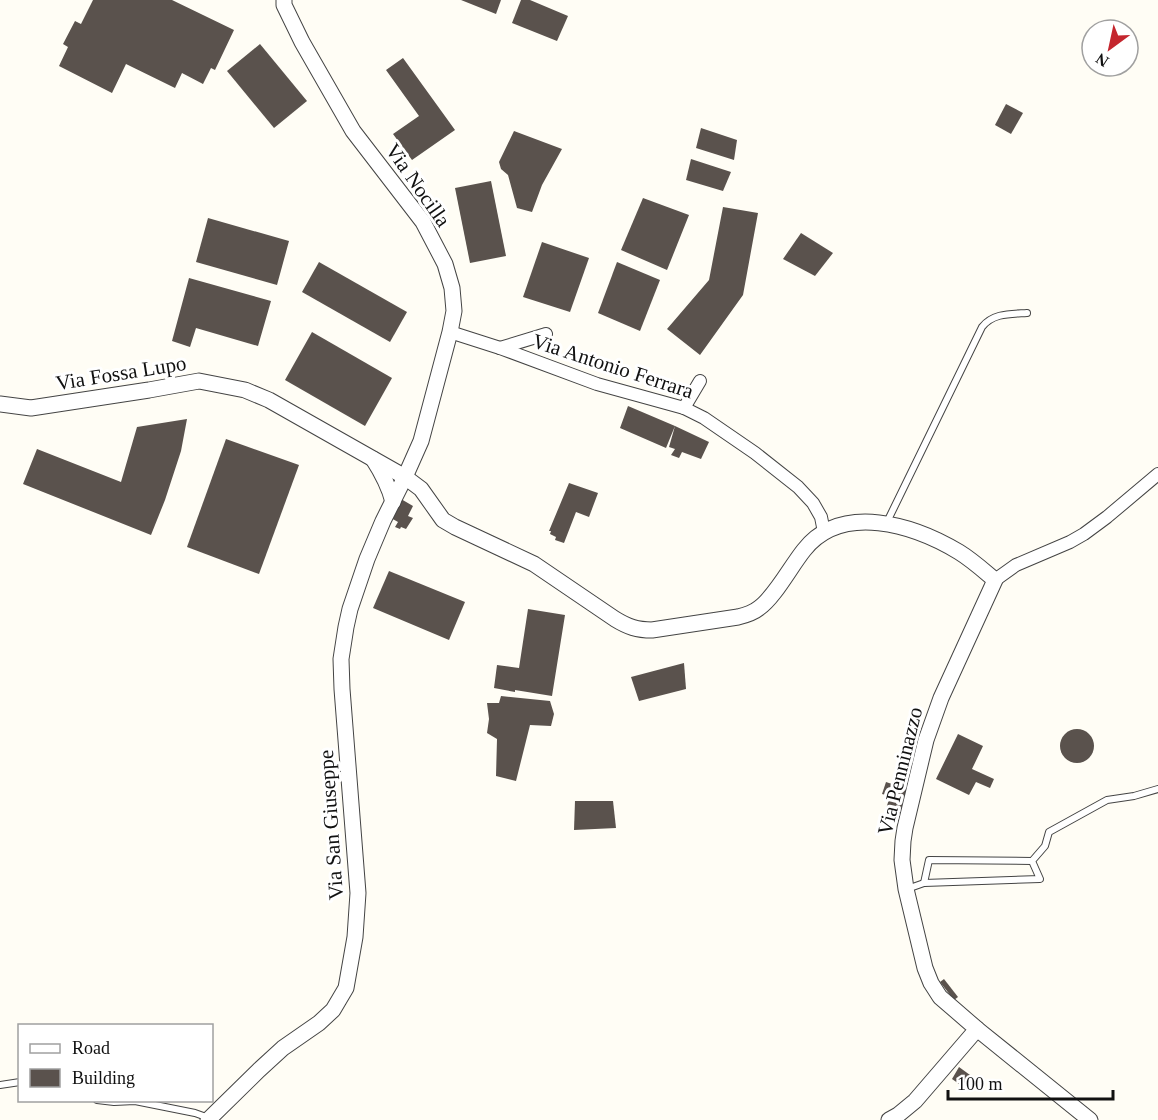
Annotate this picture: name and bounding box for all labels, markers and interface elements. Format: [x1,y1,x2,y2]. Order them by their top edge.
north arrow [1080,18,1140,78]
text: N [1092,50,1112,70]
street label: Via Nocilla [381,139,456,232]
street label: Via Antonio Ferrara [529,329,697,404]
street label: Via Fossa Lupo [54,351,188,395]
street label: Via Penninazzo [872,704,928,838]
street label: Via San Giuseppe [314,749,348,901]
legend [18,1024,213,1102]
text: Road [72,1038,110,1058]
scale bar [948,1063,1113,1101]
text: Building [72,1068,135,1088]
text: 100 m [957,1074,1003,1094]

